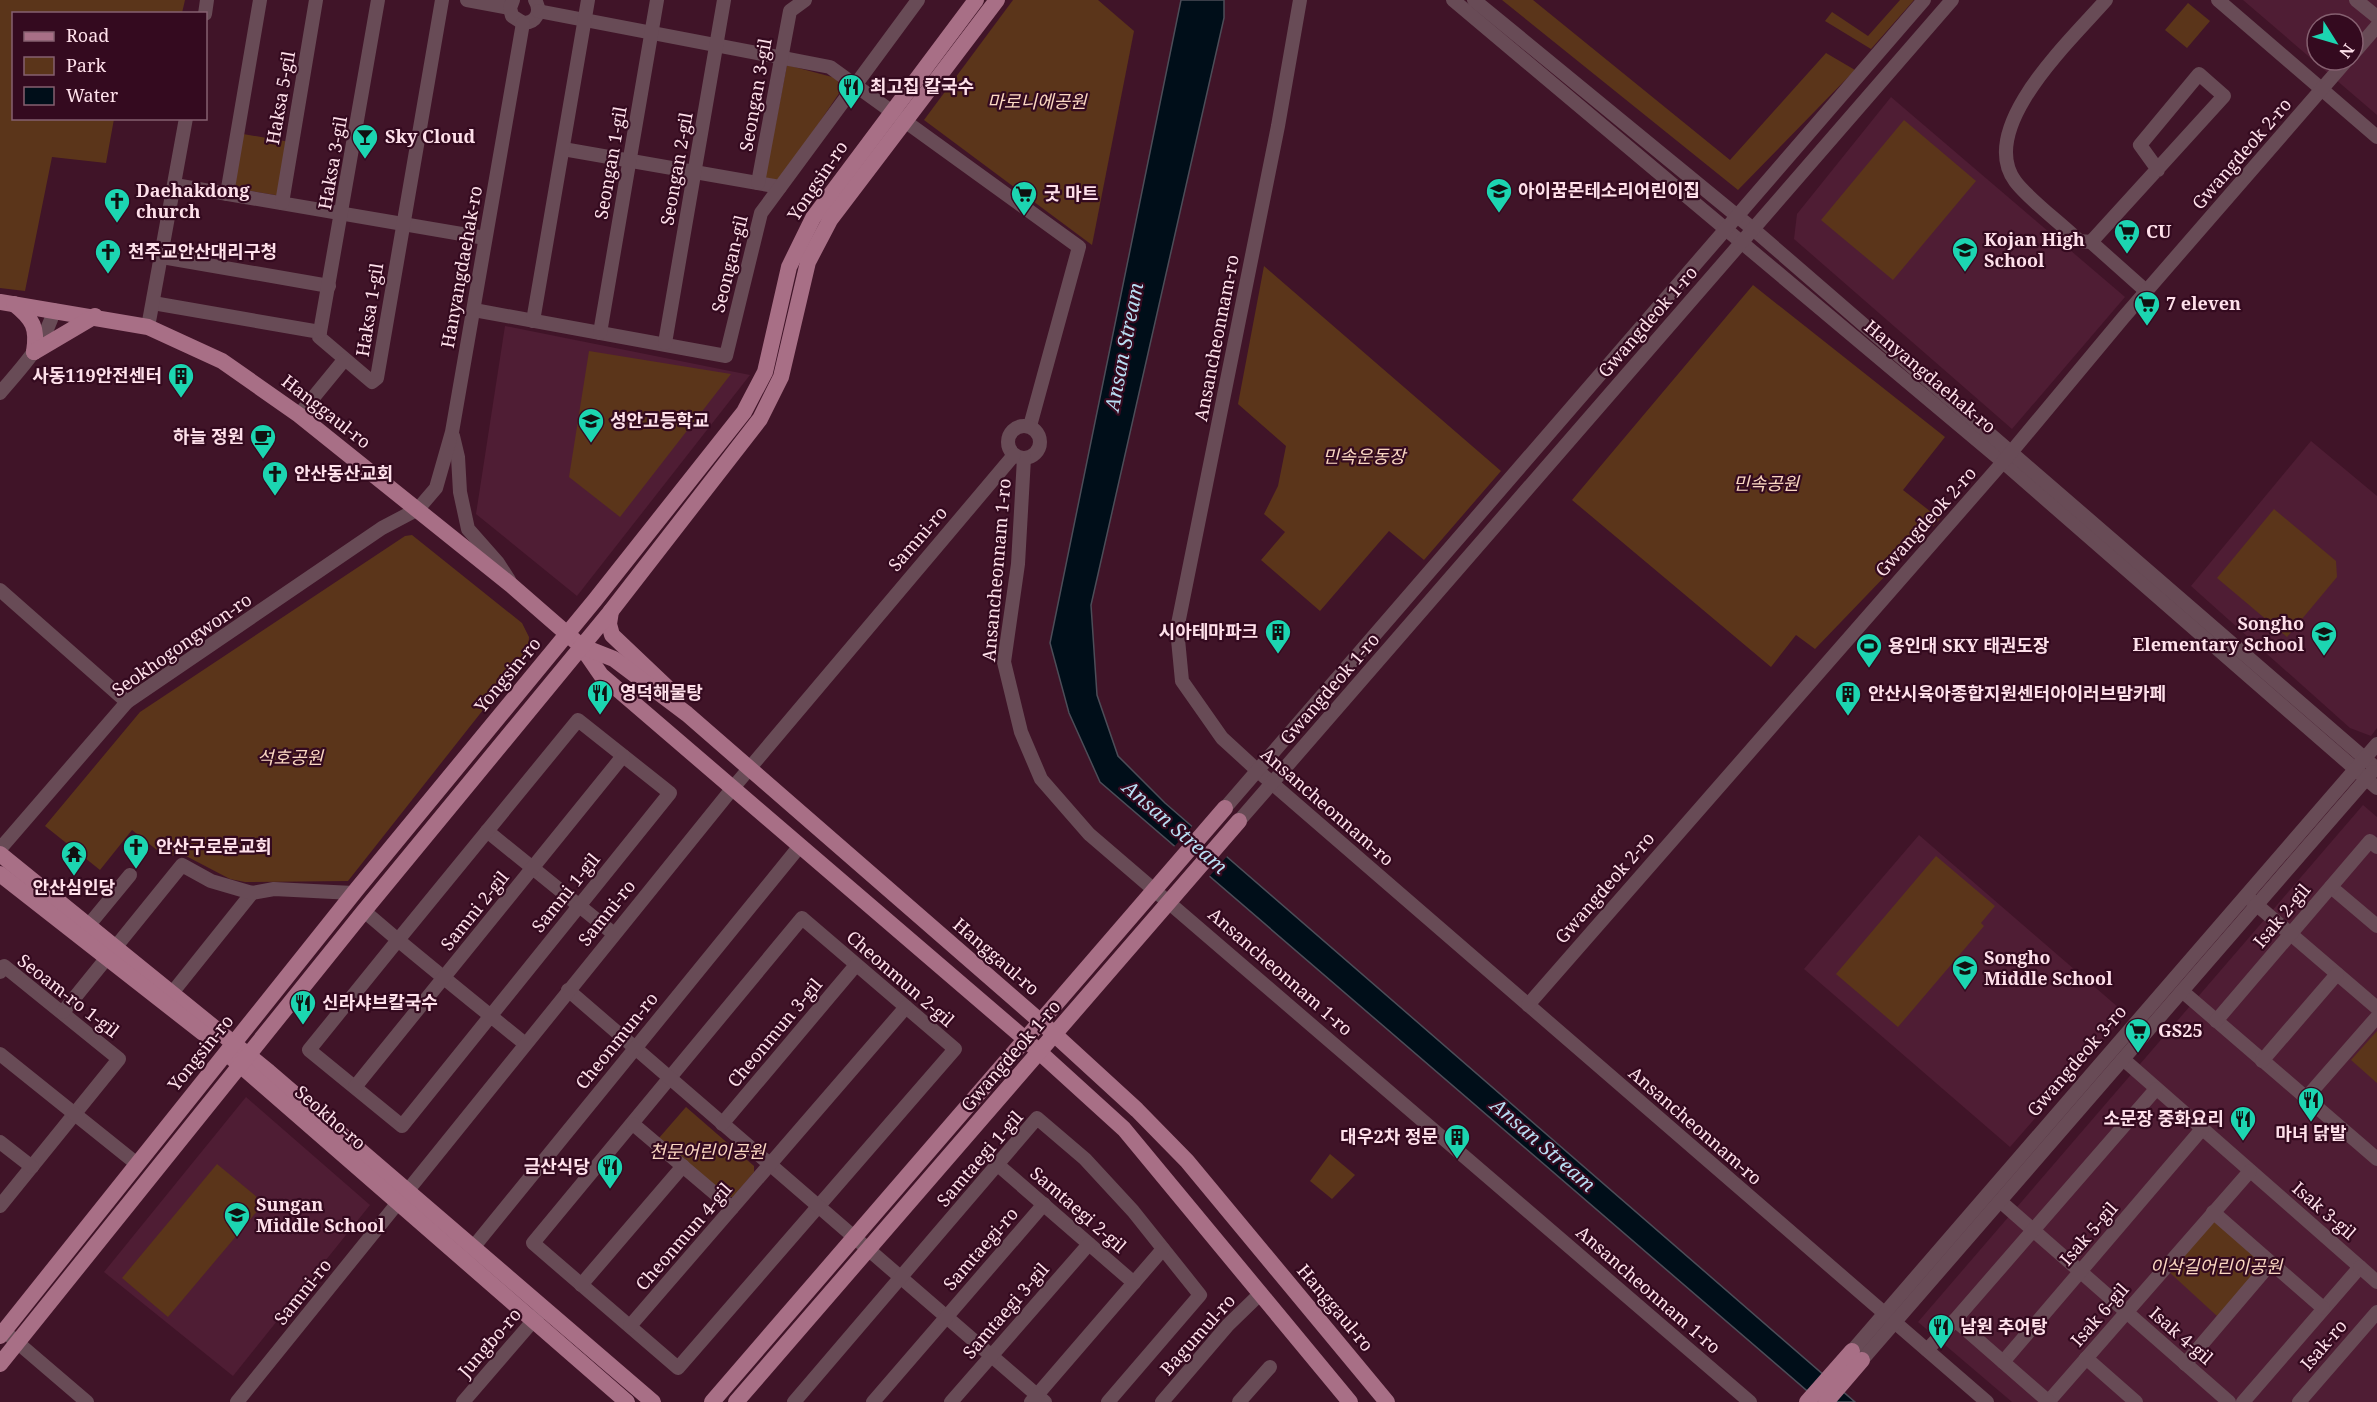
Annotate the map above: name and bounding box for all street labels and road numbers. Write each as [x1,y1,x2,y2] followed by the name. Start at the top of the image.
[733,36,777,153] street label: Seongan 3-gil
[260,49,300,146] street label: Haksa 5-gil
[2186,92,2296,214] street label: Gwangdeok 2-ro
[588,104,632,221] street label: Seongan 1-gil
[654,110,698,227] street label: Seongan 2-gil
[312,114,352,211] street label: Haksa 3-gil
[781,136,853,226] street label: Yongsin-ro
[435,184,487,350] street label: Hanyangdaehak-ro
[705,212,753,315] street label: Seongan-gil
[1188,252,1244,423] street label: Ansancheonnam-ro
[1592,260,1702,382] street label: Gwangdeok 1-ro
[350,261,388,358] street label: Haksa 1-gil
[1860,314,2001,438] street label: Hanyangdaehak-ro
[277,369,376,454] street label: Hanggaul-ro
[1869,461,1981,582] street label: Gwangdeok 2-ro
[976,477,1016,663] street label: Ansancheonnam 1-ro
[882,501,952,576] street label: Samni-ro
[107,587,256,701] street label: Seokhogongwon-ro
[1274,627,1384,749] street label: Gwangdeok 1-ro
[468,632,546,718] street label: Yongsin-ro
[1256,742,1399,871] street label: Ansancheonnam-ro
[1549,826,1659,948] street label: Gwangdeok 2-ro
[526,847,605,937] street label: Samni 1-gil
[435,865,514,955] street label: Samni 2-gil
[572,874,640,951] street label: Samni-ro
[2247,878,2315,952] street label: Isak 2-gil
[1203,902,1358,1041] street label: Ansancheonnam 1-ro
[948,912,1045,1000] street label: Hanggaul-ro
[842,925,960,1032] street label: Cheonmun 2-gil
[13,948,125,1043] street label: Seoam-ro 1-gil
[721,972,827,1092] street label: Cheonmun 3-gil
[570,987,663,1094] street label: Cheonmun-ro
[955,994,1065,1116] street label: Gwangdeok 1-ro
[2021,999,2131,1121] street label: Gwangdeok 3-ro
[161,1009,238,1096] street label: Yongsin-ro
[1624,1061,1767,1190] street label: Ansancheonnam-ro
[290,1080,371,1155] street label: Seokho-ro
[931,1105,1028,1211] street label: Samtaegi 1-gil
[1026,1161,1132,1258] street label: Samtaegi 2-gil
[2288,1176,2362,1245] street label: Isak 3-gil
[630,1177,737,1295] street label: Cheonmun 4-gil
[2054,1196,2123,1270] street label: Isak 5-gil
[937,1202,1023,1295] street label: Samtaegi-ro
[1571,1220,1726,1359] street label: Ansancheonnam 1-ro
[268,1253,336,1330] street label: Samni-ro
[957,1257,1054,1363] street label: Samtaegi 3-gil
[1292,1259,1379,1356] street label: Hanggaul-ro
[2065,1277,2134,1351] street label: Isak 6-gil
[1154,1289,1240,1380] street label: Bagumul-ro
[2145,1301,2219,1370] street label: Isak 4-gil
[452,1302,526,1383] street label: Jungbo-ro
[2295,1314,2352,1375] street label: Isak-ro

